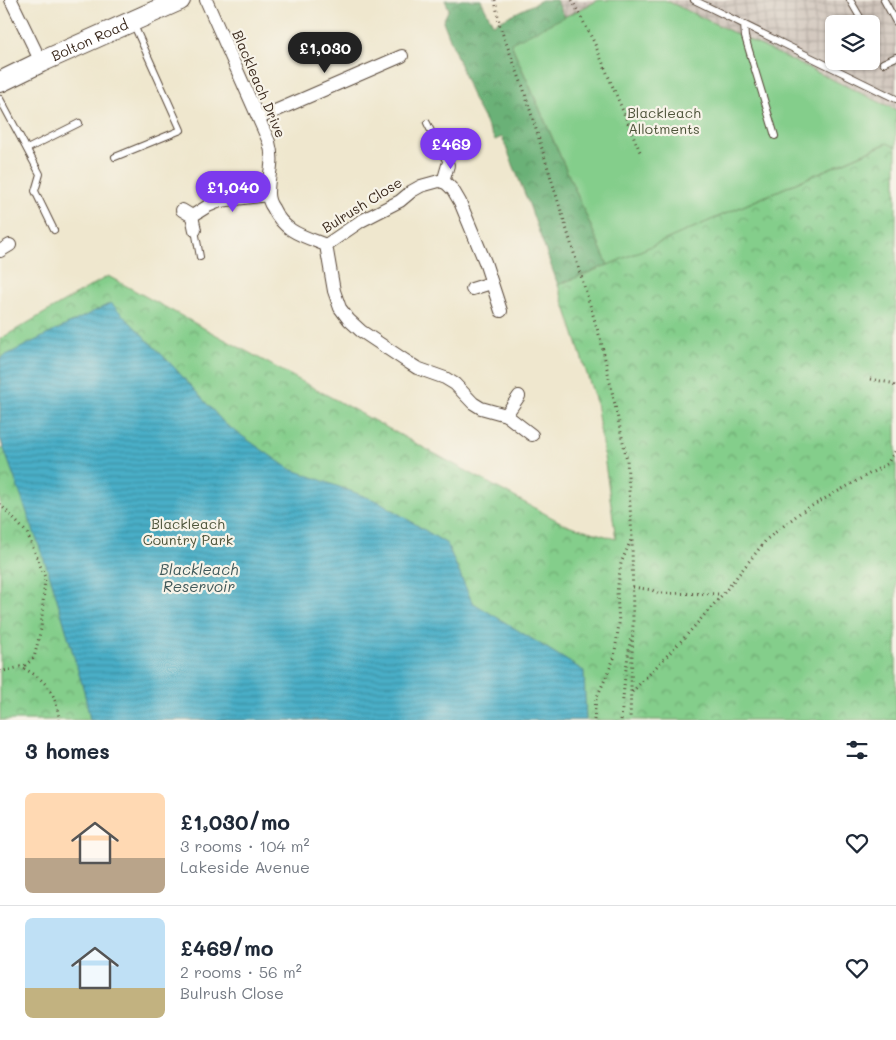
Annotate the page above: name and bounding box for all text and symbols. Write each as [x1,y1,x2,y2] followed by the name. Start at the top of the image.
[48,14,131,65] street label: Bolton Road
[825,15,880,70] map controls
[825,15,880,70] button: layers
[228,27,291,140] street label: Blackleach Drive
[284,32,366,74] pin: £1,030
[299,37,351,58] text: £1,030
[627,103,701,138] park label: Blackleach Allotments
[421,128,481,170] pin: £469
[431,133,471,154] text: £469
[192,170,274,213] pin: £1,040
[318,172,405,237] street label: Bulrush Close
[207,176,259,197] text: £1,040
[143,514,233,549] park label: Blackleach Country Park
[160,559,238,596] water label: Blackleach Reservoir
[843,736,871,764] icon: filters
[25,737,110,764] text: 3 homes
[180,808,290,835] text: £1,030/mo
[65,813,125,873] icon: home
[843,829,871,857] icon: heart
[180,835,310,856] text: 3 rooms · 104 m²
[180,856,310,877] text: Lakeside Avenue
[180,934,273,961] text: £469/mo
[65,938,125,998] icon: home
[843,954,871,982] icon: heart
[180,961,302,982] text: 2 rooms · 56 m²
[180,982,284,1003] text: Bulrush Close

